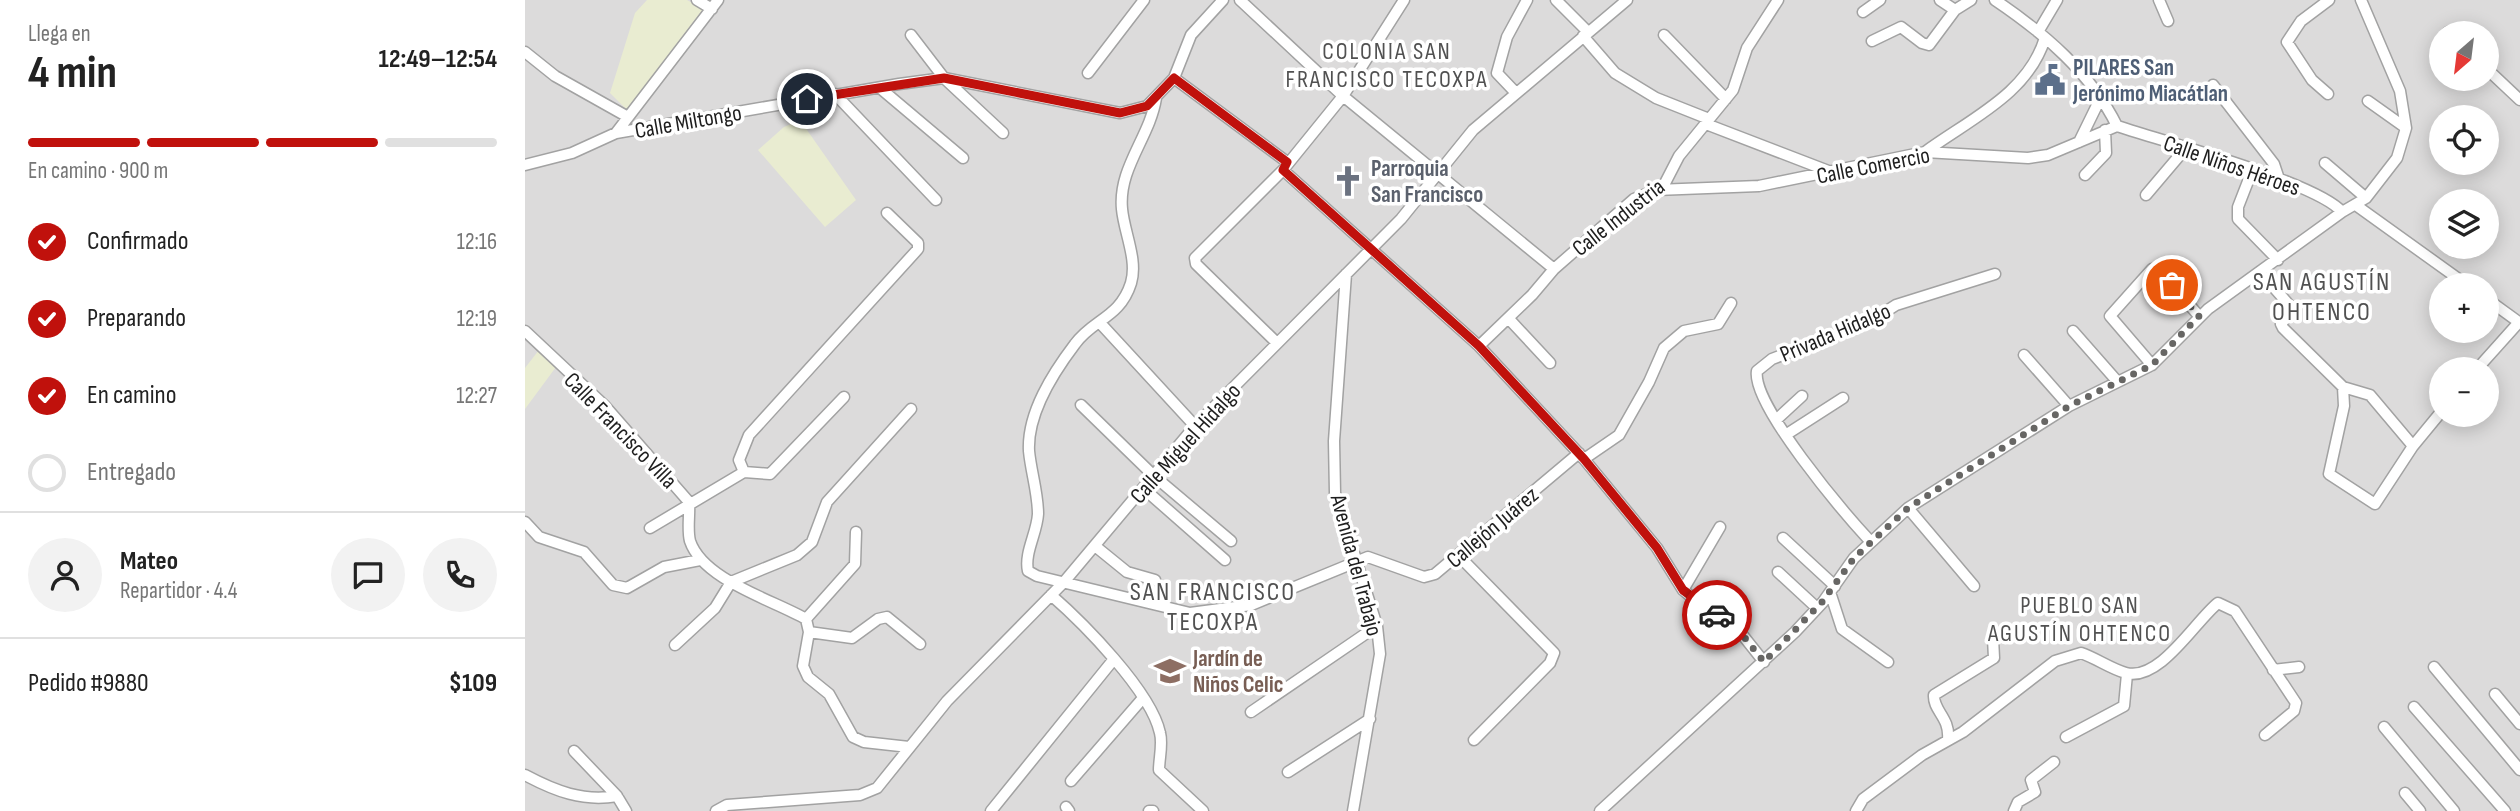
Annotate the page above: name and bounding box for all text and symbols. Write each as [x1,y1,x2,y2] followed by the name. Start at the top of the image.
[28,20,91,48] text: Llega en
[2429,21,2499,91] north arrow
[2429,21,2499,427] map controls
[1285,37,1489,94] district label: COLONIA SAN FRANCISCO TECOXPA
[379,44,497,75] text: 12:49–12:54
[28,46,117,101] text: 4 min
[2072,54,2228,108] place label: PILARES San Jerónimo Miacátlan
[2033,63,2067,97] public building icon: PILARES San Jerónimo Miacátlan
[777,69,837,129] pin
[788,80,826,118] icon: home
[632,99,744,145] street label: Calle Miltongo
[2429,105,2499,175] button: locate
[2160,129,2304,202] street label: Calle Niños Héroes
[1814,141,1932,191] street label: Calle Comercio
[1371,155,1483,209] place label: Parroquia San Francisco
[28,157,168,185] text: En camino · 900 m
[1331,164,1365,198] church icon: Parroquia San Francisco
[1567,173,1670,263] street label: Calle Industria
[2429,189,2499,259] button: layers
[28,223,66,261] icon: check
[87,226,188,257] text: Confirmado
[457,228,497,256] text: 12:16
[2142,255,2202,315] pin
[2153,266,2191,304] icon: bag
[2253,267,2391,328] district label: SAN AGUSTÍN OHTENCO
[2429,273,2499,343] button: +
[1776,297,1895,369] street label: Privada Hidalgo
[28,300,66,338] icon: check
[87,303,186,334] text: Preparando
[457,305,497,333] text: 12:19
[2429,357,2499,427] button: −
[558,367,683,495] street label: Calle Francisco Villa
[28,377,66,415] icon: check
[1124,378,1247,510] street label: Calle Miguel Hidalgo
[87,380,177,411] text: En camino
[456,382,497,410] text: 12:27
[87,457,176,488] text: Entregado
[1441,481,1544,574] street label: Callejón Juárez
[1323,490,1388,639] street label: Avenida del Trabajo
[28,538,102,612] button: person
[331,538,405,612] button: chat
[423,538,497,612] button: phone
[120,546,178,577] text: Mateo
[120,577,237,605] text: Repartidor · 4.4
[1130,577,1296,638] district label: SAN FRANCISCO TECOXPA
[1682,580,1752,650] courier
[1987,591,2172,648] district label: PUEBLO SAN AGUSTÍN OHTENCO
[1698,596,1736,634] icon: car
[1192,645,1283,699] place label: Jardín de Niños Celic
[1153,654,1187,688] school or university icon: Jardín de Niños Celic
[28,668,149,699] text: Pedido #9880
[449,668,497,699] text: $109

